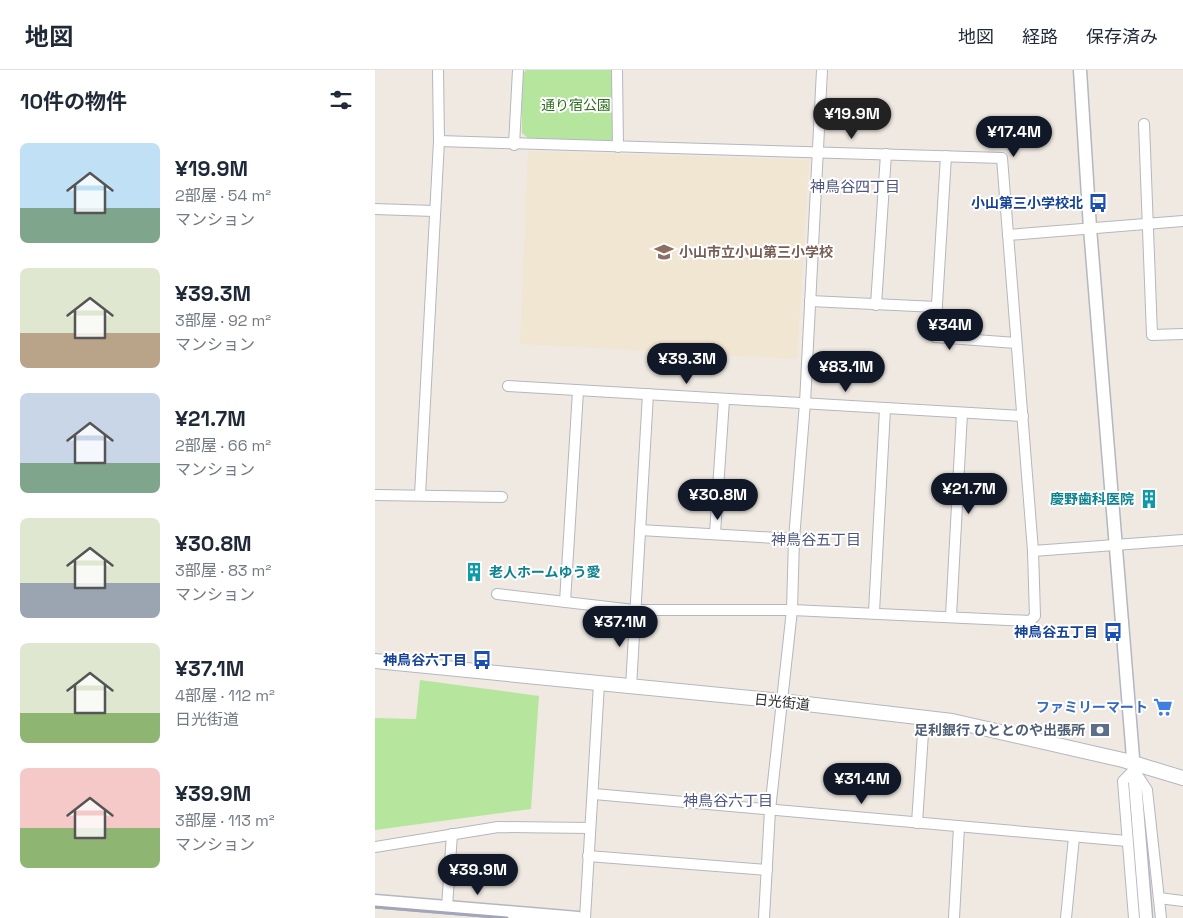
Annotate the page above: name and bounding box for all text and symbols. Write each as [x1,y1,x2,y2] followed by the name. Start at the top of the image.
[25,21,73,52] text: 地図
[958,25,994,48] text: 地図
[1022,25,1058,48] text: 経路
[1086,25,1158,48] text: 保存済み
[327,86,355,114] icon: filters
[20,88,127,115] text: 10件の物件
[541,96,611,114] park label: 通り宿公園
[811,98,893,140] pin: ¥19.9M
[824,103,880,124] text: ¥19.9M
[973,116,1055,158] pin: ¥17.4M
[987,121,1041,142] text: ¥17.4M
[175,155,248,182] text: ¥19.9M
[60,163,120,223] icon: home
[810,177,900,196] district label: 神鳥谷四丁目
[175,185,271,206] text: 2部屋 · 54 m²
[1087,192,1109,214] bus stop icon: 小山第三小学校北
[971,194,1083,212] place label: 小山第三小学校北
[175,209,255,230] text: マンション
[653,241,675,263] school or university icon: 小山市立小山第三小学校
[679,243,833,261] place label: 小山市立小山第三小学校
[175,280,251,307] text: ¥39.3M
[60,288,120,348] icon: home
[920,308,980,351] pin: ¥34M
[175,310,271,331] text: 3部屋 · 92 m²
[928,314,972,335] text: ¥34M
[175,334,255,355] text: マンション
[646,342,728,385] pin: ¥39.3M
[658,348,716,369] text: ¥39.3M
[805,350,887,393] pin: ¥83.1M
[819,356,873,377] text: ¥83.1M
[175,405,246,432] text: ¥21.7M
[60,413,120,473] icon: home
[175,435,271,456] text: 2部屋 · 66 m²
[175,459,255,480] text: マンション
[928,472,1010,515] pin: ¥21.7M
[677,478,759,521] pin: ¥30.8M
[942,478,996,499] text: ¥21.7M
[689,484,747,505] text: ¥30.8M
[1138,488,1160,510] building icon: 慶野歯科医院
[1050,490,1134,508] place label: 慶野歯科医院
[175,530,252,557] text: ¥30.8M
[771,530,861,549] district label: 神鳥谷五丁目
[60,538,120,598] icon: home
[175,560,271,581] text: 3部屋 · 83 m²
[463,561,485,583] building icon: 老人ホームゆう愛
[489,563,601,581] place label: 老人ホームゆう愛
[175,584,255,605] text: マンション
[579,606,661,648] pin: ¥37.1M
[594,611,646,632] text: ¥37.1M
[1102,621,1124,643] bus stop icon: 神鳥谷五丁目
[1014,623,1098,641] place label: 神鳥谷五丁目
[471,649,493,671] bus stop icon: 神鳥谷六丁目
[383,651,467,669] place label: 神鳥谷六丁目
[175,655,244,682] text: ¥37.1M
[60,663,120,723] icon: home
[175,685,275,706] text: 4部屋 · 112 m²
[753,690,811,714] street label: 日光街道
[1152,696,1174,718] supermarket icon: ファミリーマート
[1036,698,1148,716] place label: ファミリーマート
[175,709,239,730] text: 日光街道
[1089,719,1111,741] bank icon: 足利銀行 ひととのや出張所
[914,721,1085,739] place label: 足利銀行 ひととのや出張所
[821,762,903,805] pin: ¥31.4M
[834,768,890,789] text: ¥31.4M
[175,780,251,807] text: ¥39.9M
[60,788,120,848] icon: home
[683,791,773,810] district label: 神鳥谷六丁目
[175,810,275,831] text: 3部屋 · 113 m²
[175,834,255,855] text: マンション
[437,854,519,896] pin: ¥39.9M
[449,859,507,880] text: ¥39.9M

